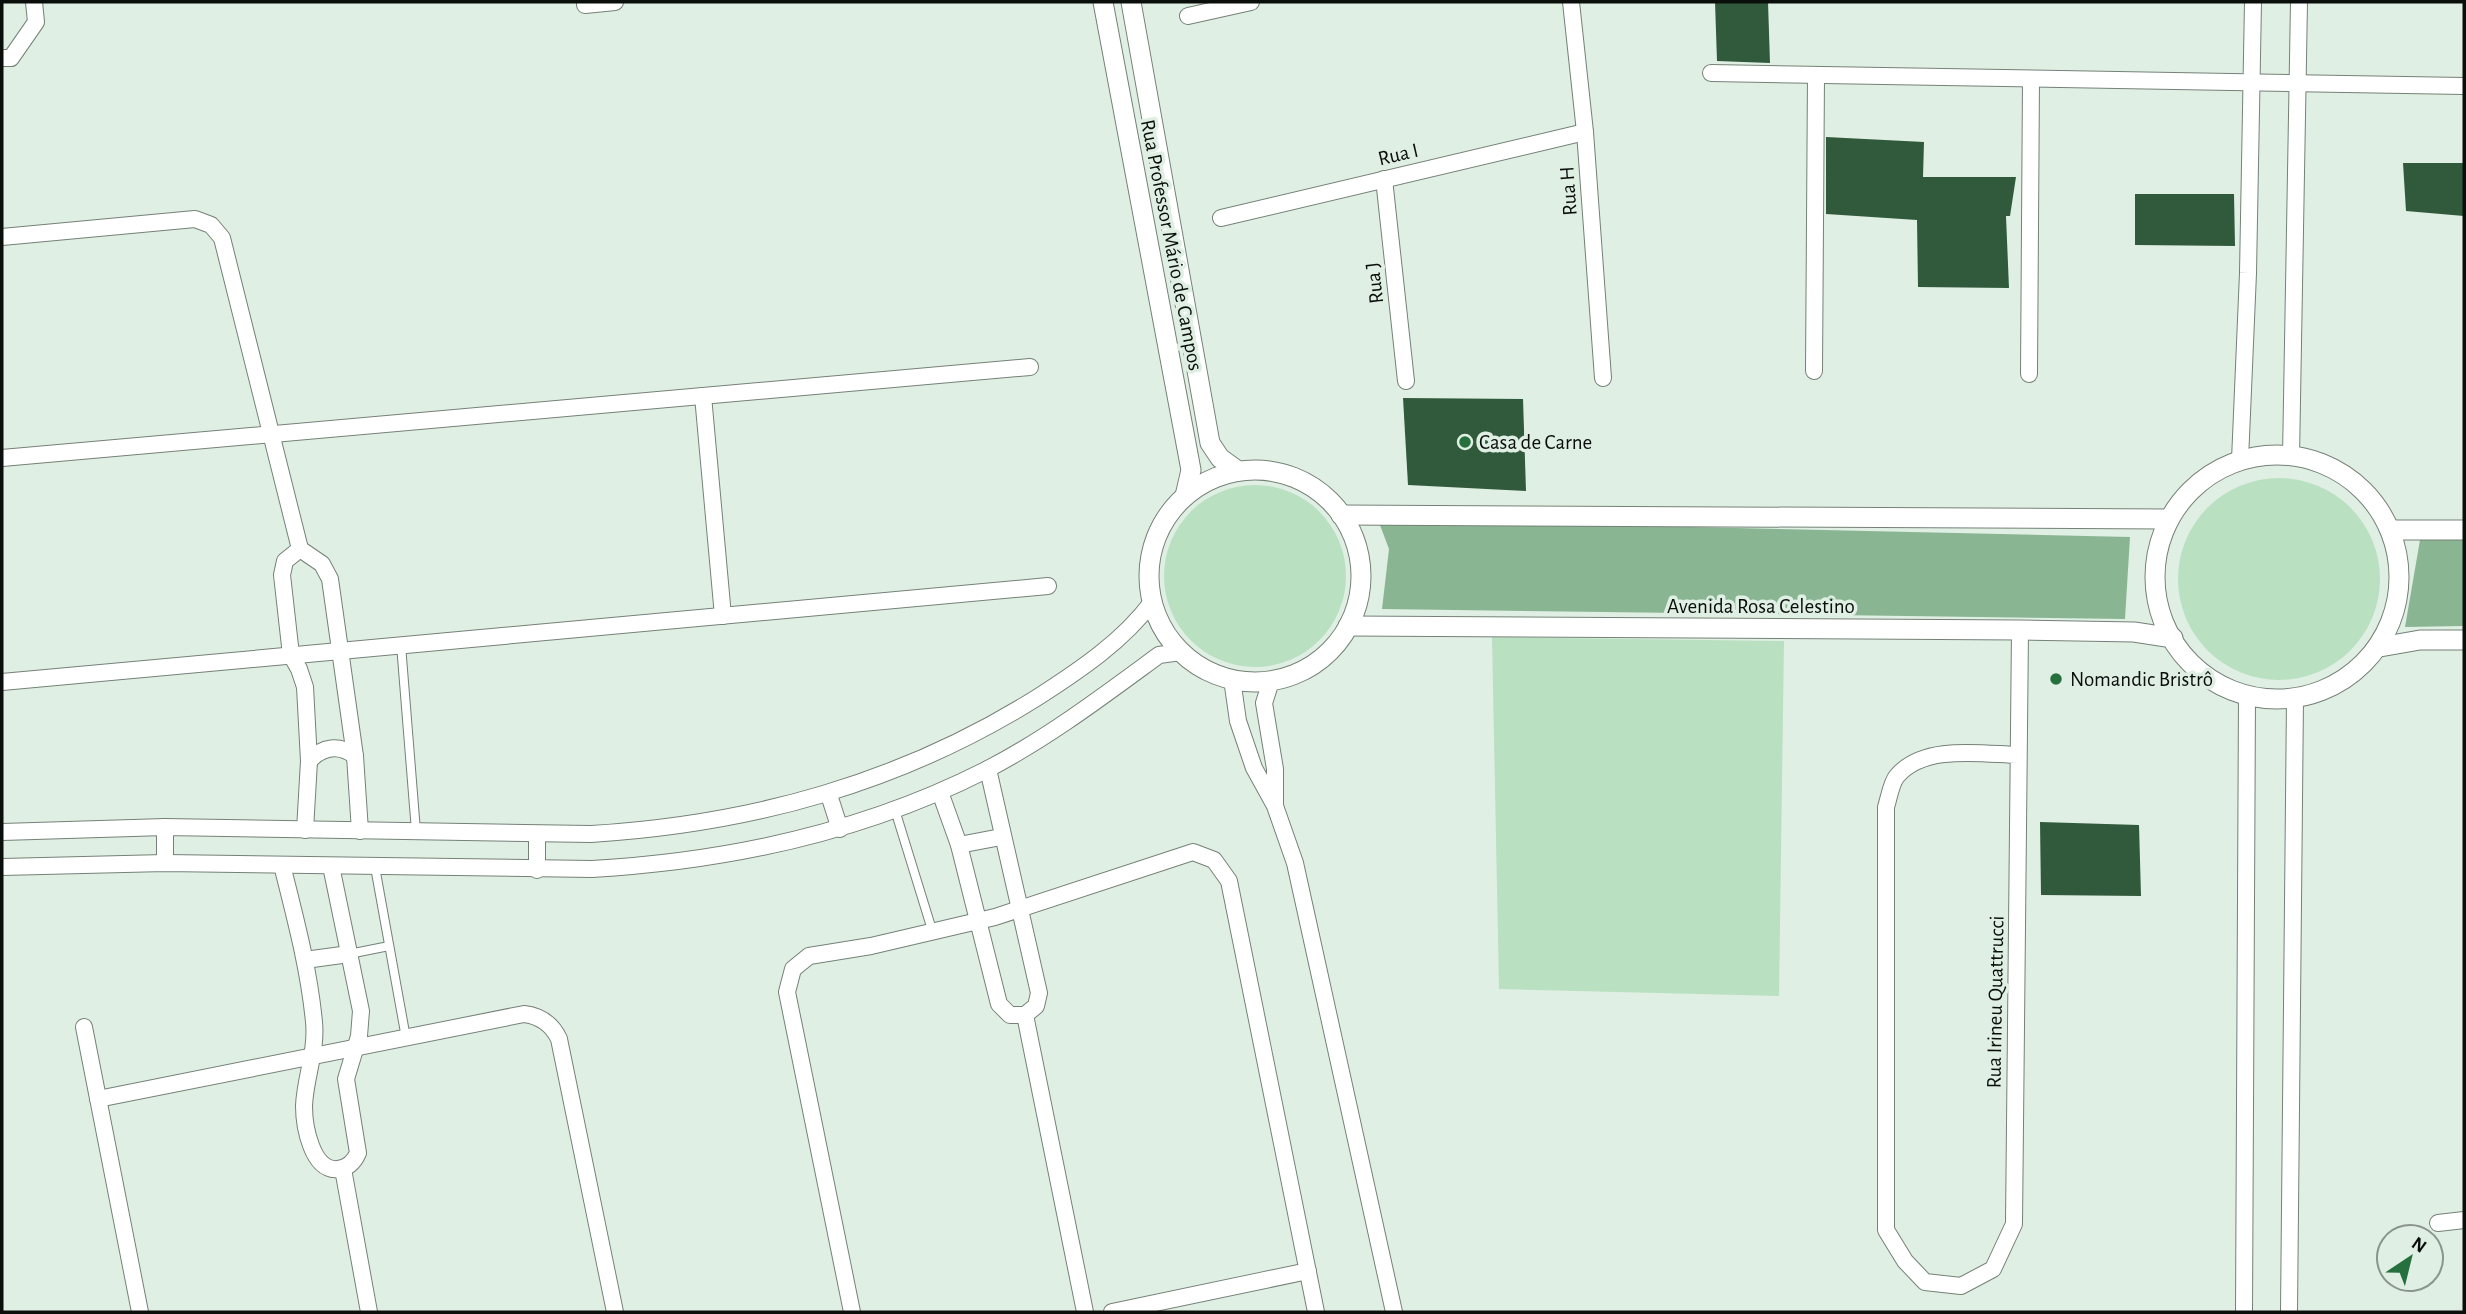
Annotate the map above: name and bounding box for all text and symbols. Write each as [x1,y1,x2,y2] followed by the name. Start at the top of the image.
[1137,118,1206,372] street label: Rua Professor Mário de Campos
[1376,140,1420,169] street label: Rua I
[1556,166,1581,216] street label: Rua H
[1362,261,1387,305] street label: Rua J
[1479,432,1592,453] place label: Casa de Carne
[1457,434,1473,450] marker: Casa de Carne
[1667,596,1855,617] street label: Avenida Rosa Celestino
[2070,669,2213,690] place label: Nomandic Bristrô
[2048,671,2064,687] marker: Nomandic Bristrô
[1983,915,2008,1089] street label: Rua Irineu Quattrucci
[2375,1223,2445,1293] north arrow
[2408,1234,2430,1257] text: N

